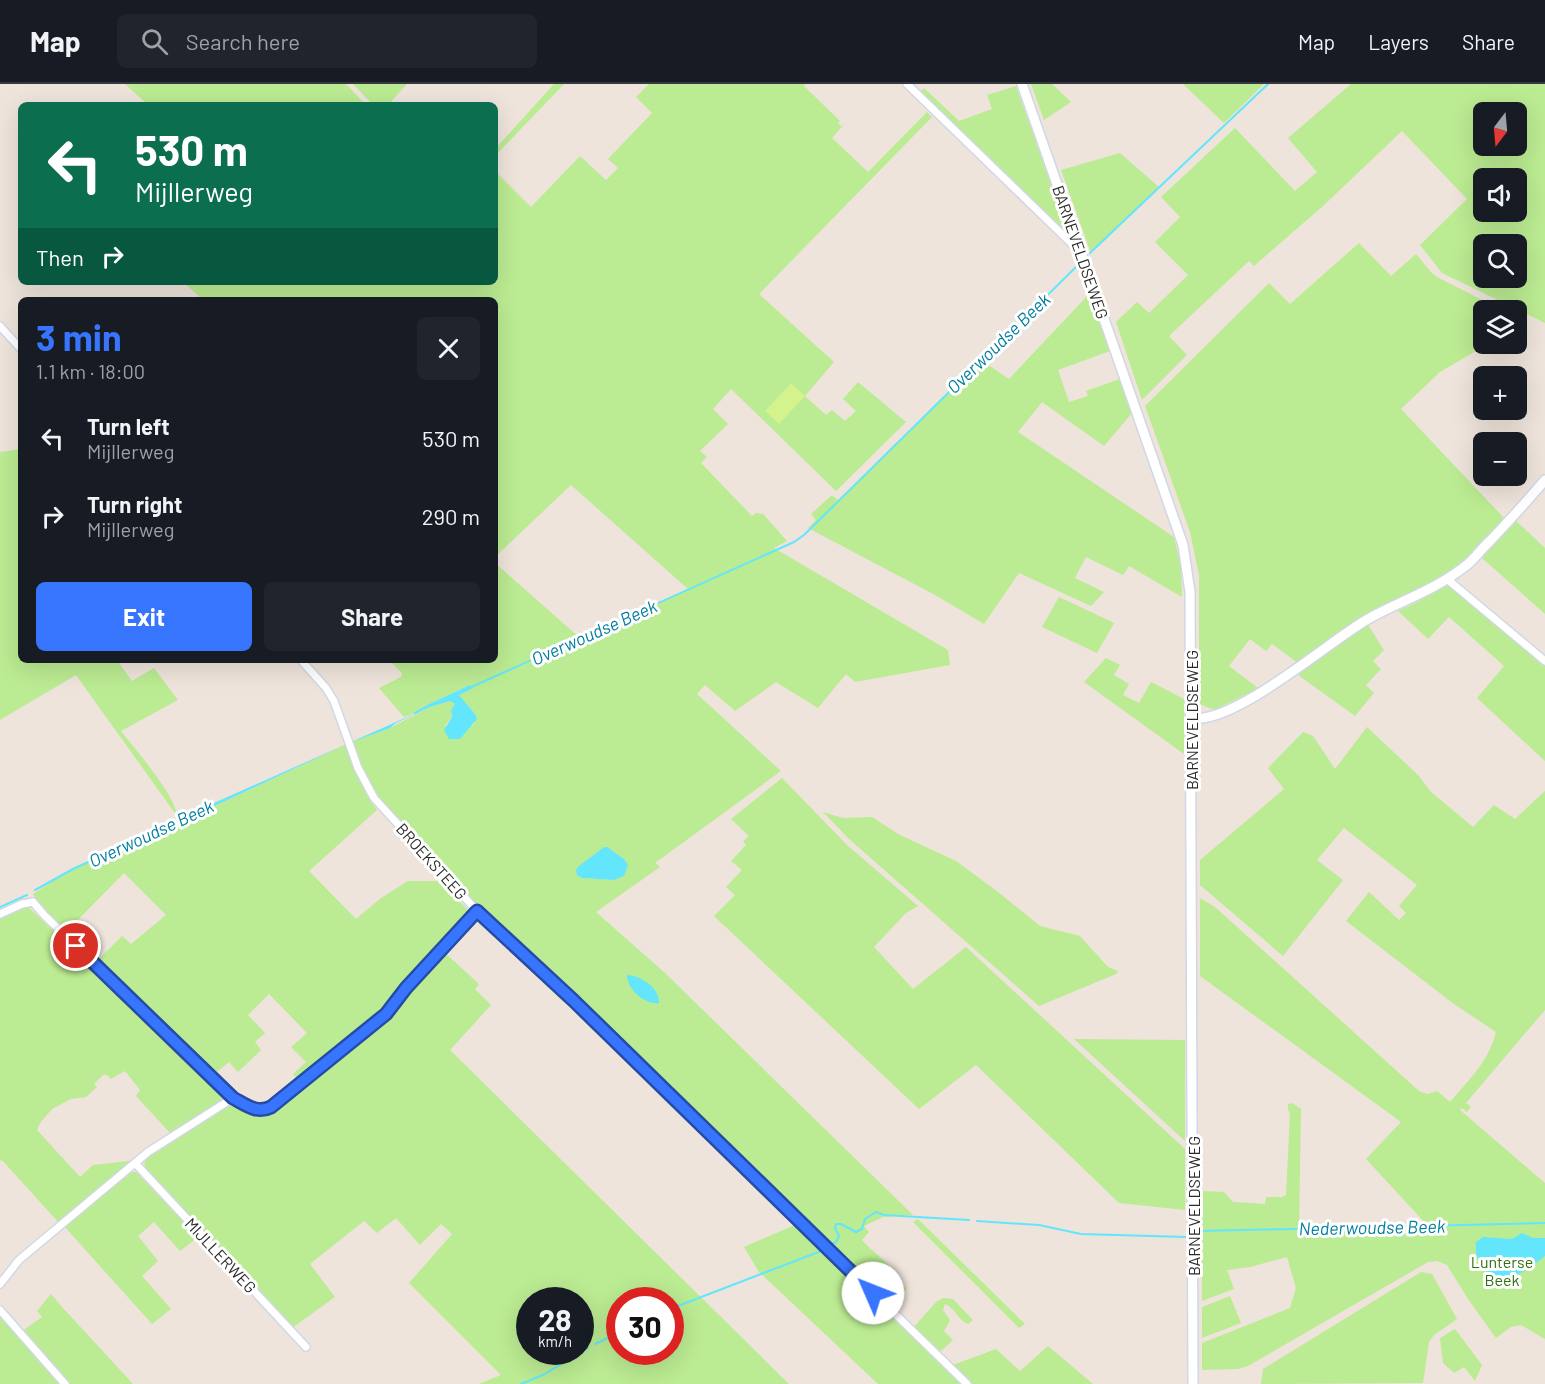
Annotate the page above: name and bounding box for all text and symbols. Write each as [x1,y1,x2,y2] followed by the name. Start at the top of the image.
[117,14,537,68] search box
[30,24,81,58] text: Map
[138,25,171,58] icon: search
[186,28,300,54] text: Search here
[1298,29,1335,54] text: Map
[1368,29,1429,54] text: Layers
[1462,29,1515,54] text: Share
[1473,102,1527,156] north arrow
[1473,102,1527,486] map controls
[135,124,248,174] text: 530 m
[36,126,114,204] icon: left
[1473,168,1527,222] button: sound
[135,175,253,207] text: Mijllerweg
[1049,183,1113,321] street label: BARNEVELDSEWEG
[1473,234,1527,288] button: search
[96,240,129,273] icon: right
[36,244,84,270] text: Then
[942,288,1054,398] water label: Overwoudse Beek
[1473,300,1527,354] button: layers
[36,315,122,358] text: 3 min
[417,317,480,380] button: close
[36,359,145,383] text: 1.1 km · 18:00
[1473,366,1527,420] button: +
[87,413,170,439] text: Turn left
[36,422,69,455] icon: left
[422,425,480,451] text: 530 m
[1473,432,1527,486] button: −
[87,439,174,463] text: Mijllerweg
[87,491,182,517] text: Turn right
[36,500,69,533] icon: right
[422,503,480,529] text: 290 m
[87,517,174,541] text: Mijllerweg
[36,582,252,651] button: Exit
[264,582,480,651] button: Share
[528,594,660,670] water label: Overwoudse Beek
[1182,650,1201,790] street label: BARNEVELDSEWEG
[85,794,217,872] water label: Overwoudse Beek
[393,819,471,903] street label: BROEKSTEEG
[50,920,101,971] pin
[59,929,92,962] icon: arrive
[1184,1136,1203,1276] street label: BARNEVELDSEWEG
[181,1214,261,1296] street label: MIJLLERWEG
[1298,1215,1446,1239] water label: Nederwoudse Beek
[1471,1252,1533,1289] park label: Lunterse Beek
[841,1261,905,1325] position arrow
[606,1287,684,1365] speed limit sign: 30
[538,1301,572,1337] text: 28
[538,1332,572,1350] text: km/h

